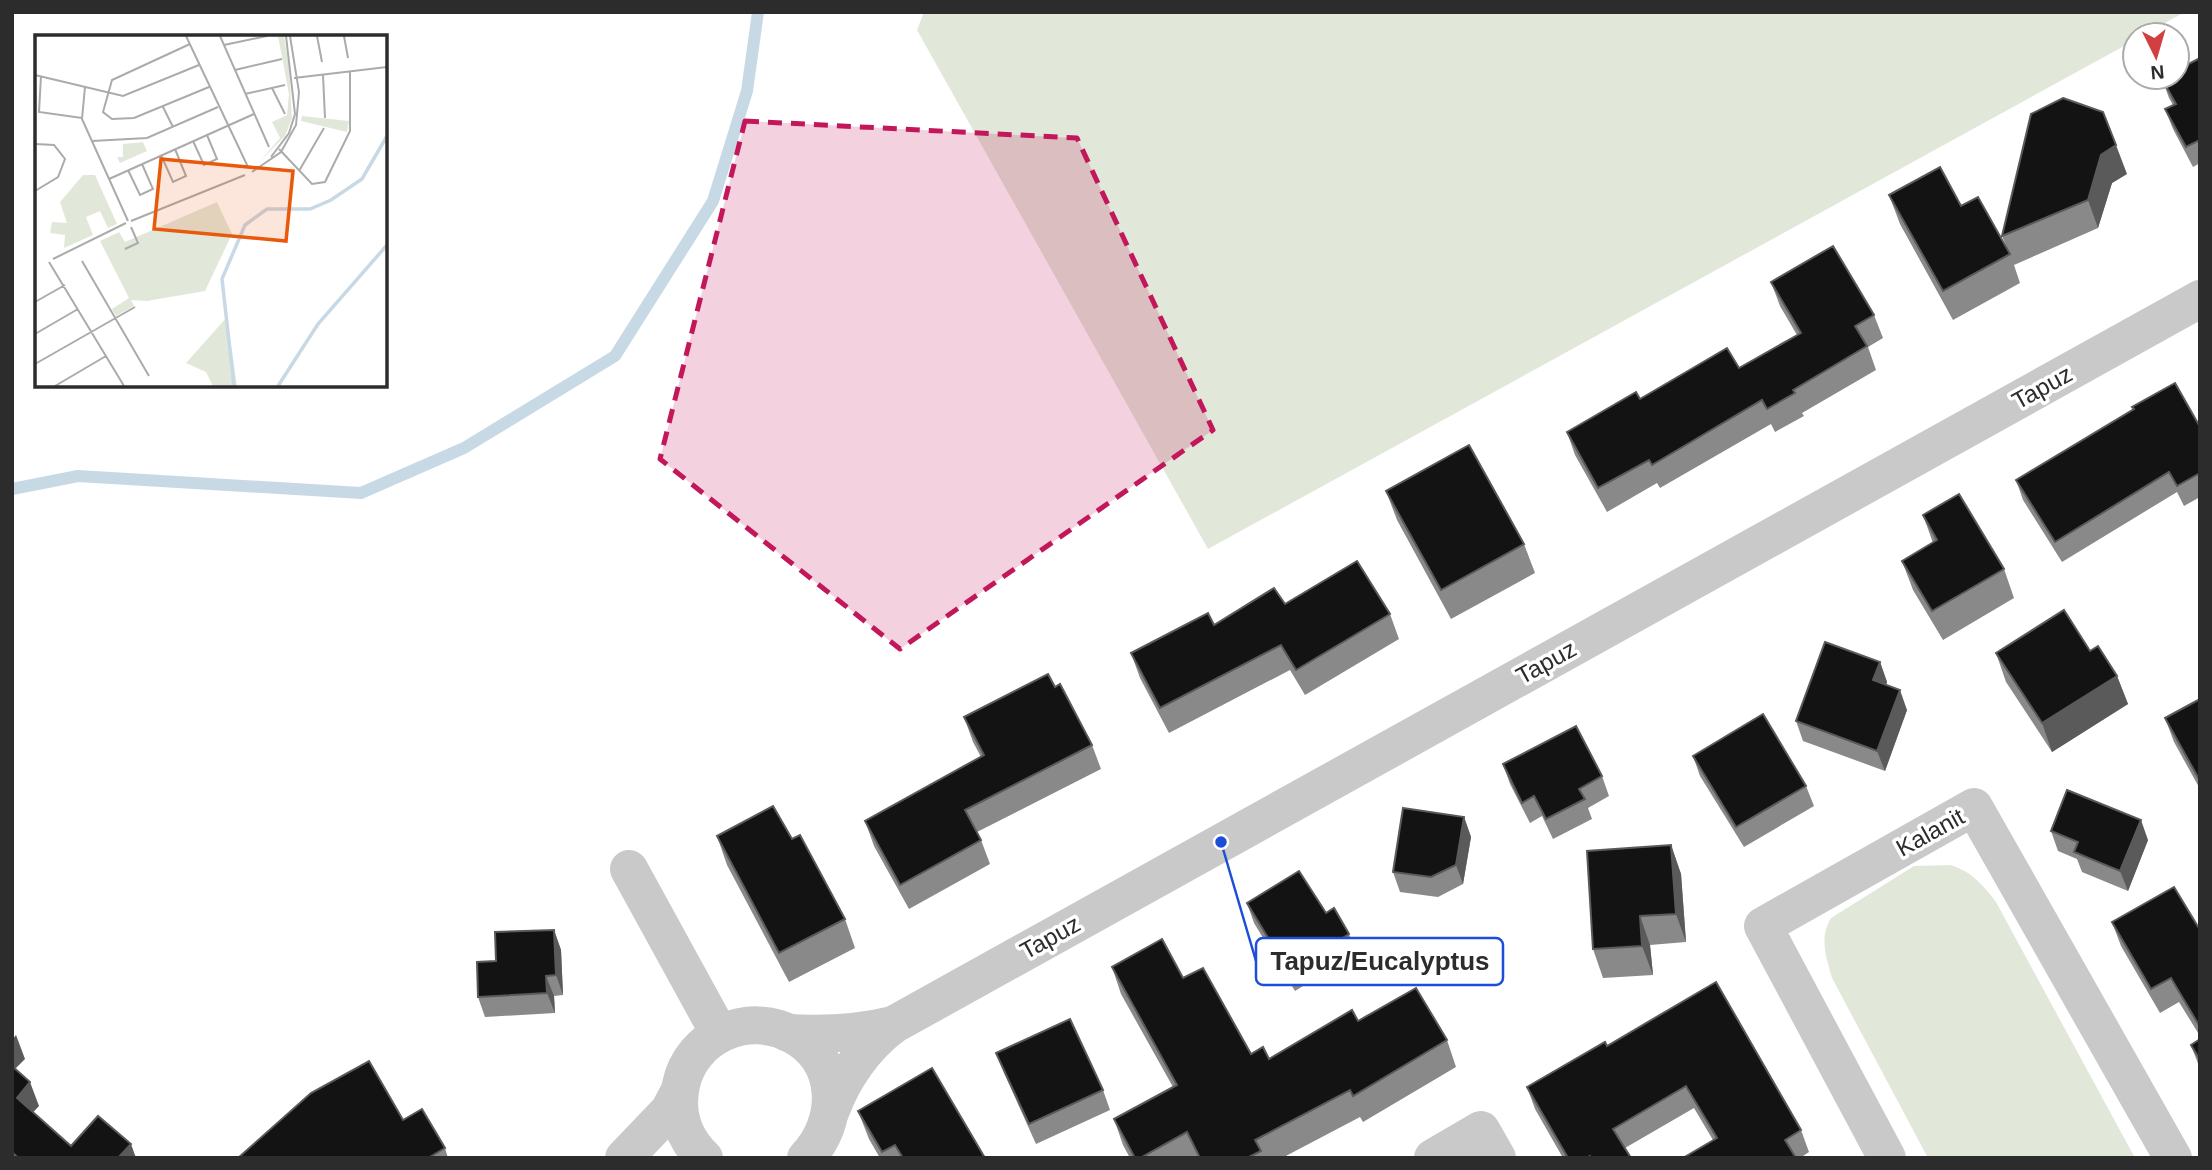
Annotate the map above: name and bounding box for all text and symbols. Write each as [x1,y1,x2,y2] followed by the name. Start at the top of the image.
[2121,21,2191,91] north arrow
[35,35,387,387] inset map
[2150,61,2165,83] text: N
[2007,360,2077,414] street label: Tapuz
[1511,635,1581,689] street label: Tapuz
[1891,802,1969,862] street label: Kalanit
[1015,910,1085,964] street label: Tapuz
[1256,938,1503,985] callout: Tapuz/Eucalyptus
[1270,946,1490,976] text: Tapuz/Eucalyptus

